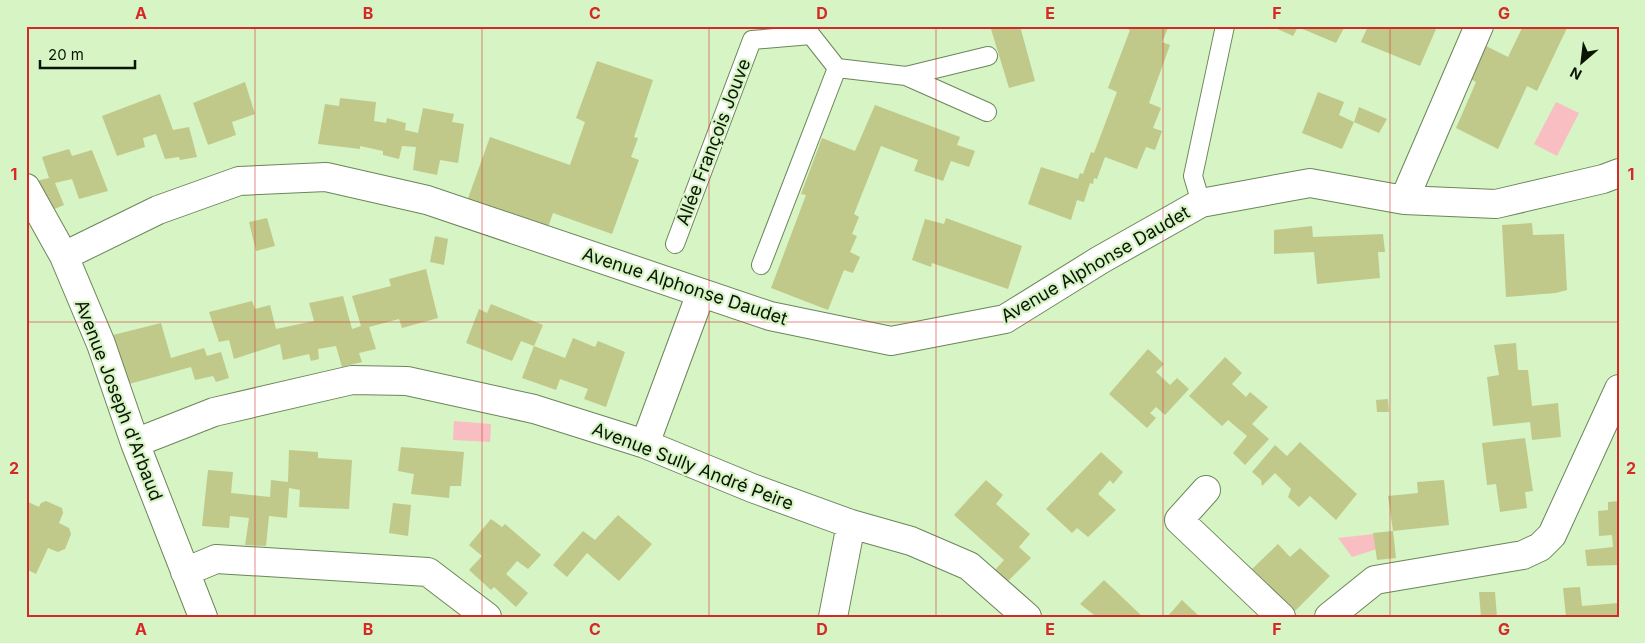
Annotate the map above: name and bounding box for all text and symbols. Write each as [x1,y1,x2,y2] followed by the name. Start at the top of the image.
[135,3,147,23] text: A
[363,3,373,23] text: B
[589,3,601,23] text: C
[816,3,828,23] text: D
[1045,3,1055,23] text: E
[1272,3,1282,23] text: F
[1498,3,1510,23] text: G
[40,38,135,70] scale bar
[1558,38,1608,88] north arrow
[48,45,84,64] text: 20 m
[672,56,754,228] street label: Allée François Jouve
[1567,64,1584,84] text: N
[11,164,17,184] text: 1
[1628,164,1634,184] text: 1
[997,201,1193,327] street label: Avenue Alphonse Daudet
[580,243,790,329] street label: Avenue Alphonse Daudet
[71,297,167,503] street label: Avenue Joseph d'Arbaud
[589,418,797,514] street label: Avenue Sully André Peire
[9,458,19,478] text: 2
[1626,458,1636,478] text: 2
[135,619,147,639] text: A
[363,619,373,639] text: B
[589,619,601,639] text: C
[816,619,828,639] text: D
[1045,619,1055,639] text: E
[1272,619,1282,639] text: F
[1498,619,1510,639] text: G

